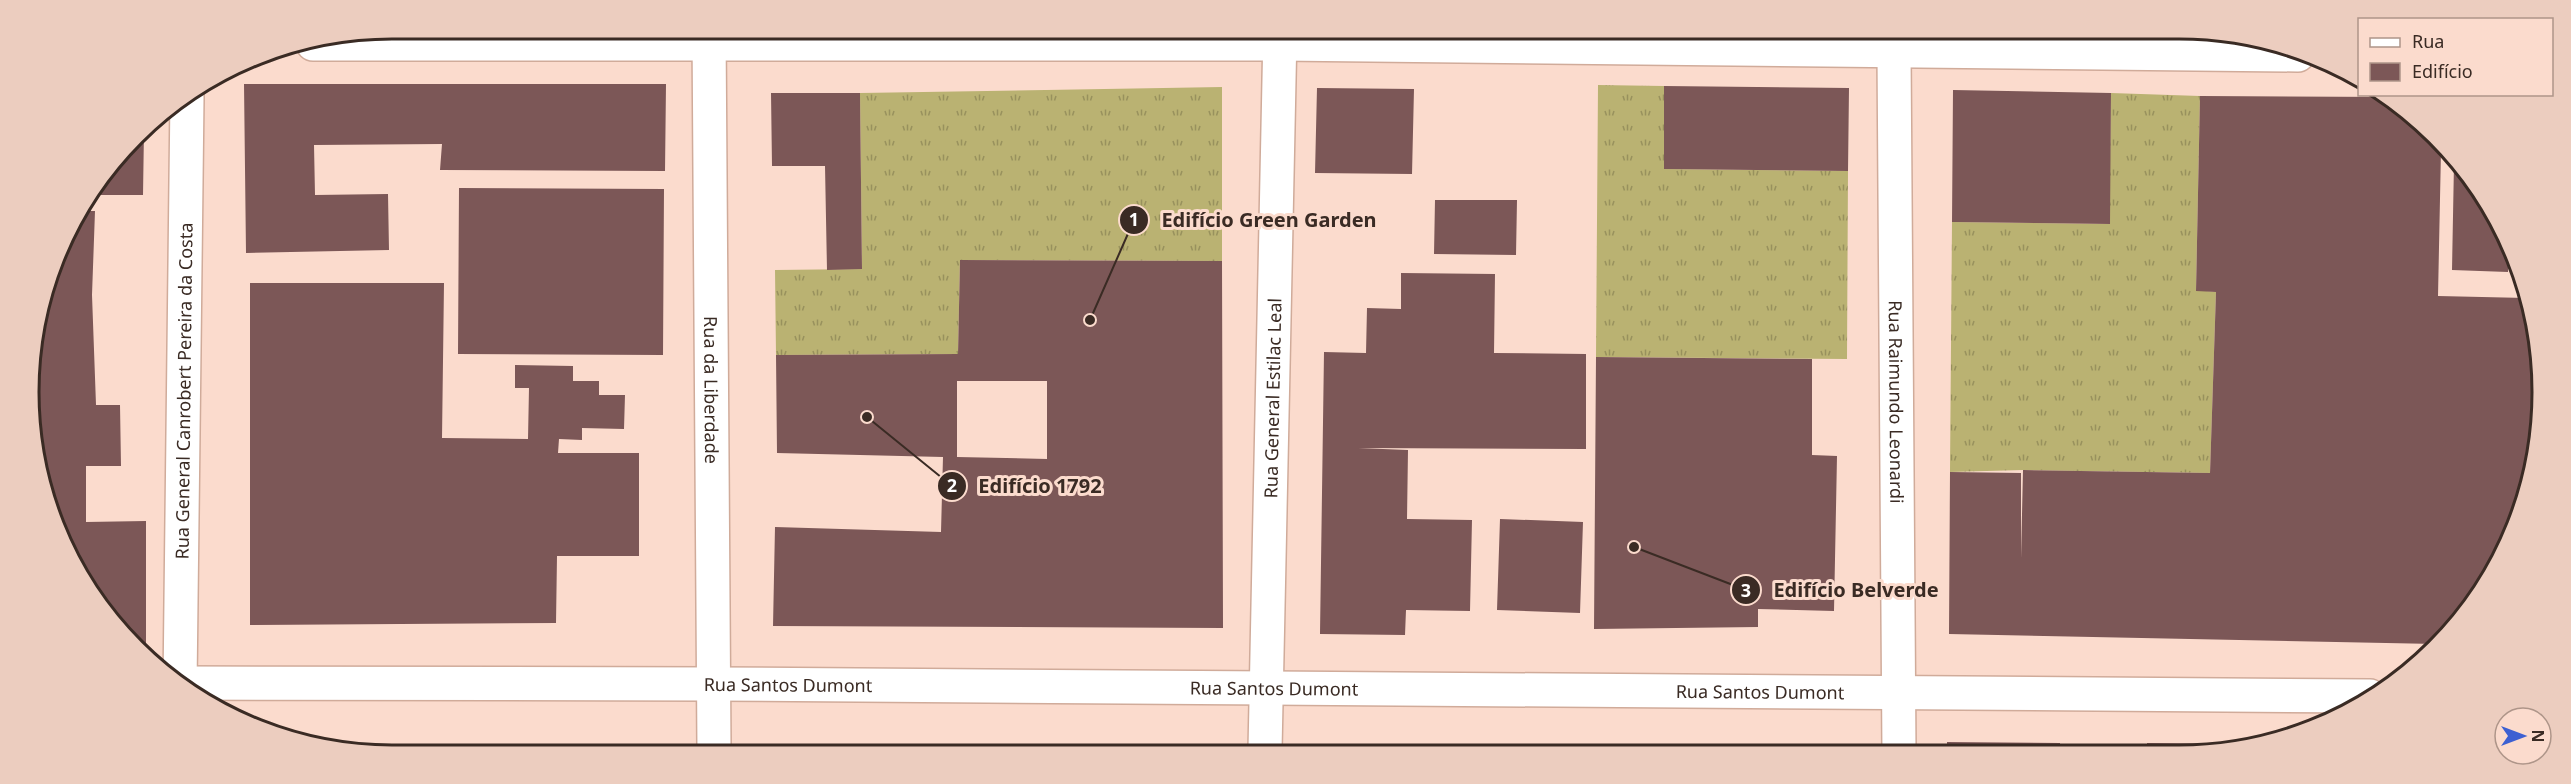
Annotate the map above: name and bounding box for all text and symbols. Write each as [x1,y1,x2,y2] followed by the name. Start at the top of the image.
[2358,18,2553,96] legend
[2412,29,2444,53] text: Rua
[2412,59,2473,83] text: Edifício
[1119,201,1388,239] callout: Edifício Green Garden
[1161,206,1377,233] text: Edifício Green Garden
[1129,207,1139,231] text: 1
[169,222,198,560] street label: Rua General Canrobert Pereira da Costa
[1258,298,1286,499] street label: Rua General Estilac Leal
[1884,300,1909,504] street label: Rua Raimundo Leonardi
[699,316,724,464] street label: Rua da Liberdade
[937,467,1114,505] callout: Edifício 1792
[978,472,1102,499] text: Edifício 1792
[947,473,957,497] text: 2
[1731,571,1950,609] callout: Edifício Belverde
[1773,576,1939,603] text: Edifício Belverde
[1741,578,1751,602] text: 3
[704,672,873,697] street label: Rua Santos Dumont
[1190,675,1359,701] street label: Rua Santos Dumont
[1676,679,1845,704] street label: Rua Santos Dumont
[2493,706,2553,766] north arrow
[2527,729,2549,743] text: N

